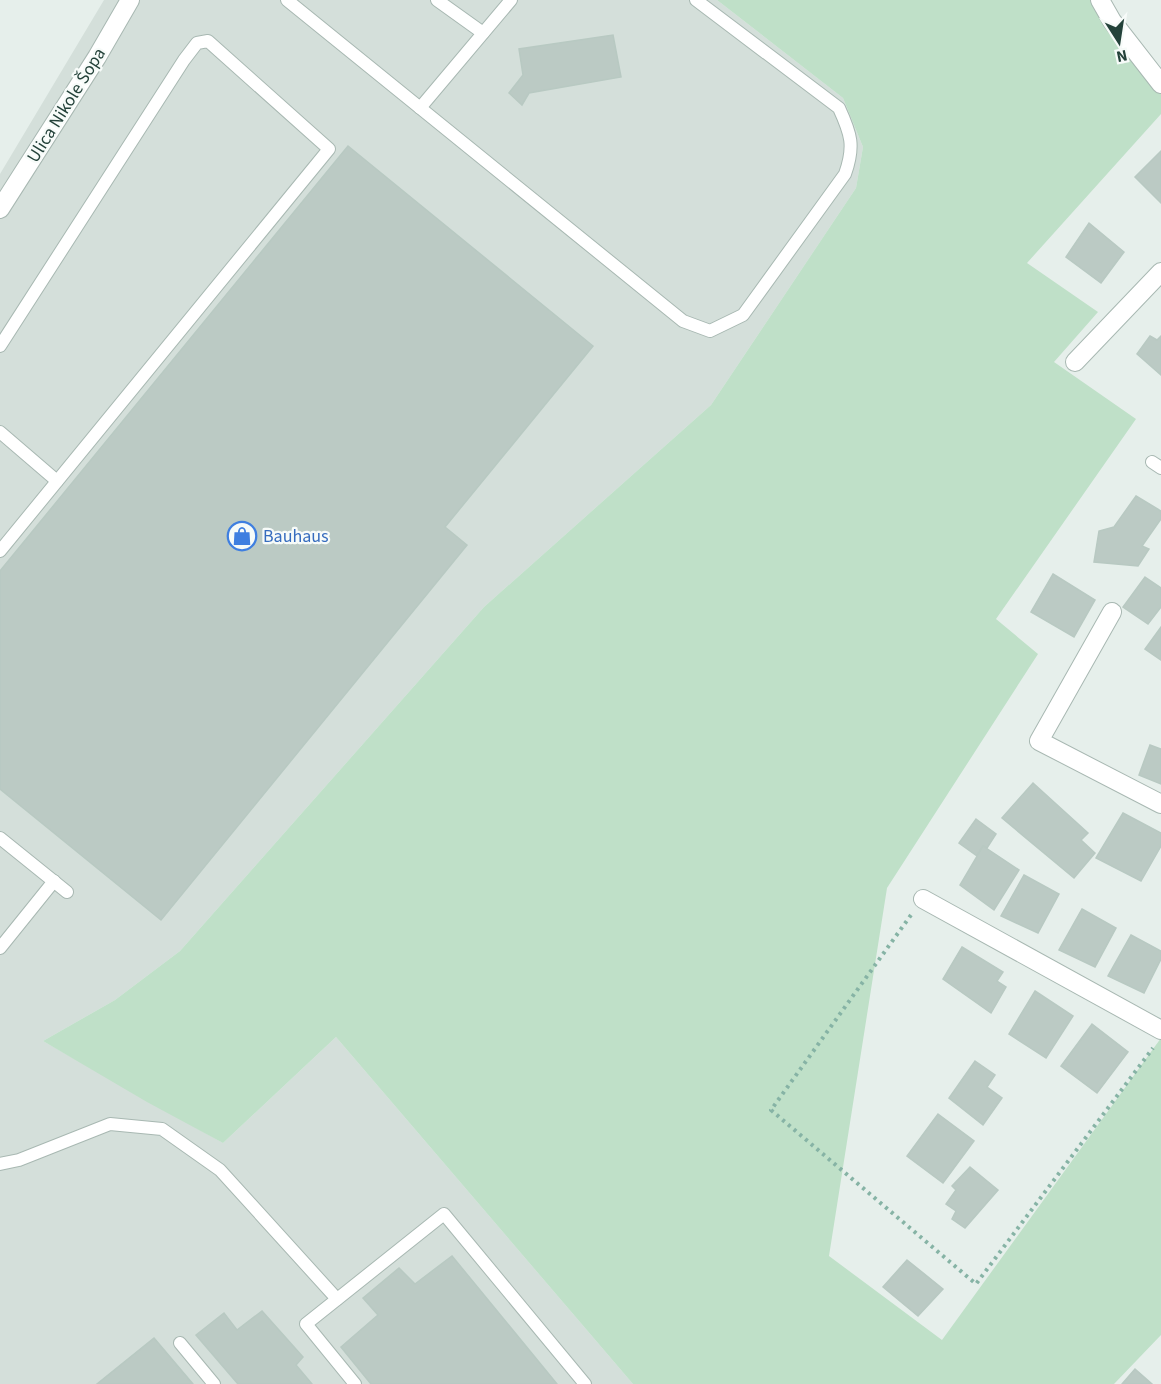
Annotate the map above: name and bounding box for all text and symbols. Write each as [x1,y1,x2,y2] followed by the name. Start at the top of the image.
[1089,12,1149,72] north arrow
[21,43,112,167] street label: Ulica Nikole Šopa
[1114,44,1129,68] text: N
[226,520,258,552] shop icon: Bauhaus
[263,524,329,549] place label: Bauhaus

